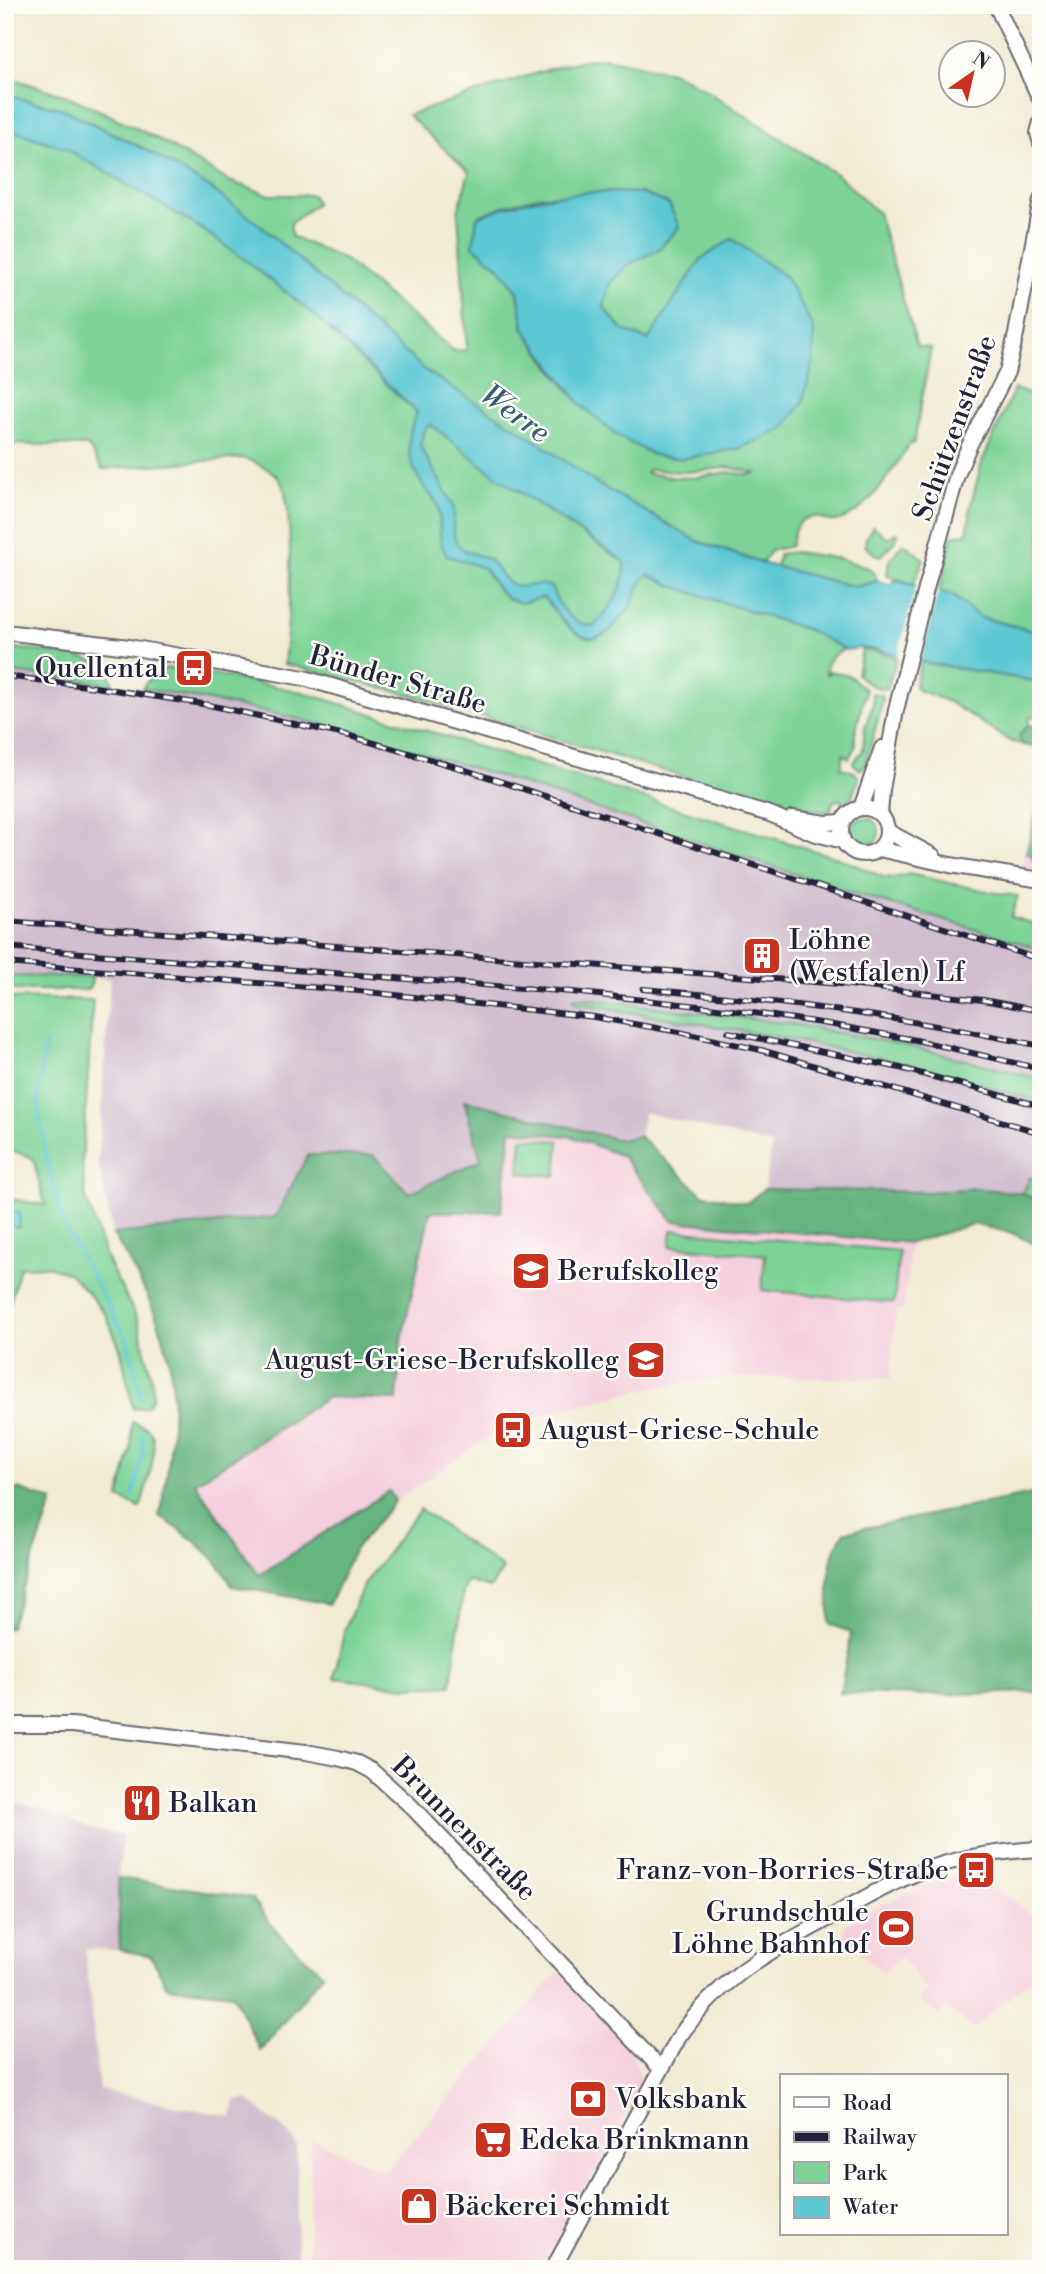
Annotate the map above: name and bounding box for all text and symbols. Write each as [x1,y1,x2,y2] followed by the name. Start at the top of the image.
[937,38,1007,108] north arrow
[968,47,994,75] text: N
[905,330,1005,526] street label: Schützenstraße
[473,376,557,452] water label: Werre
[305,638,490,722] street label: Bünder Straße
[173,647,215,689] bus stop icon: Quellental
[35,651,167,686] place label: Quellental
[789,923,966,990] place label: Löhne (Westfalen) Lf
[741,935,783,977] building icon: Löhne (Westfalen) Lf
[510,1250,552,1292] school or university icon: Berufskolleg
[557,1254,719,1289] place label: Berufskolleg
[625,1339,667,1381] school or university icon: August-Griese-Berufskolleg
[264,1343,619,1378] place label: August-Griese-Berufskolleg
[492,1409,534,1451] bus stop icon: August-Griese-Schule
[539,1413,819,1448] place label: August-Griese-Schule
[383,1748,544,1909] street label: Brunnenstraße
[121,1782,163,1824] restaurant icon: Balkan
[168,1786,258,1821] place label: Balkan
[955,1849,997,1891] bus stop icon: Franz-von-Borries-Straße
[617,1853,949,1888] place label: Franz-von-Borries-Straße
[672,1895,871,1962] place label: Grundschule Löhne Bahnhof
[875,1907,917,1949] sports icon: Grundschule Löhne Bahnhof
[780,2074,1007,2236] legend
[567,2078,609,2120] bank icon: Volksbank
[614,2082,747,2117] place label: Volksbank
[843,2091,892,2117] text: Road
[472,2119,514,2161] supermarket icon: Edeka Brinkmann
[520,2123,750,2158] place label: Edeka Brinkmann
[843,2125,918,2151] text: Railway
[843,2161,888,2187] text: Park
[398,2185,440,2227] shop icon: Bäckerei Schmidt
[445,2189,670,2224] place label: Bäckerei Schmidt
[842,2195,898,2221] text: Water

